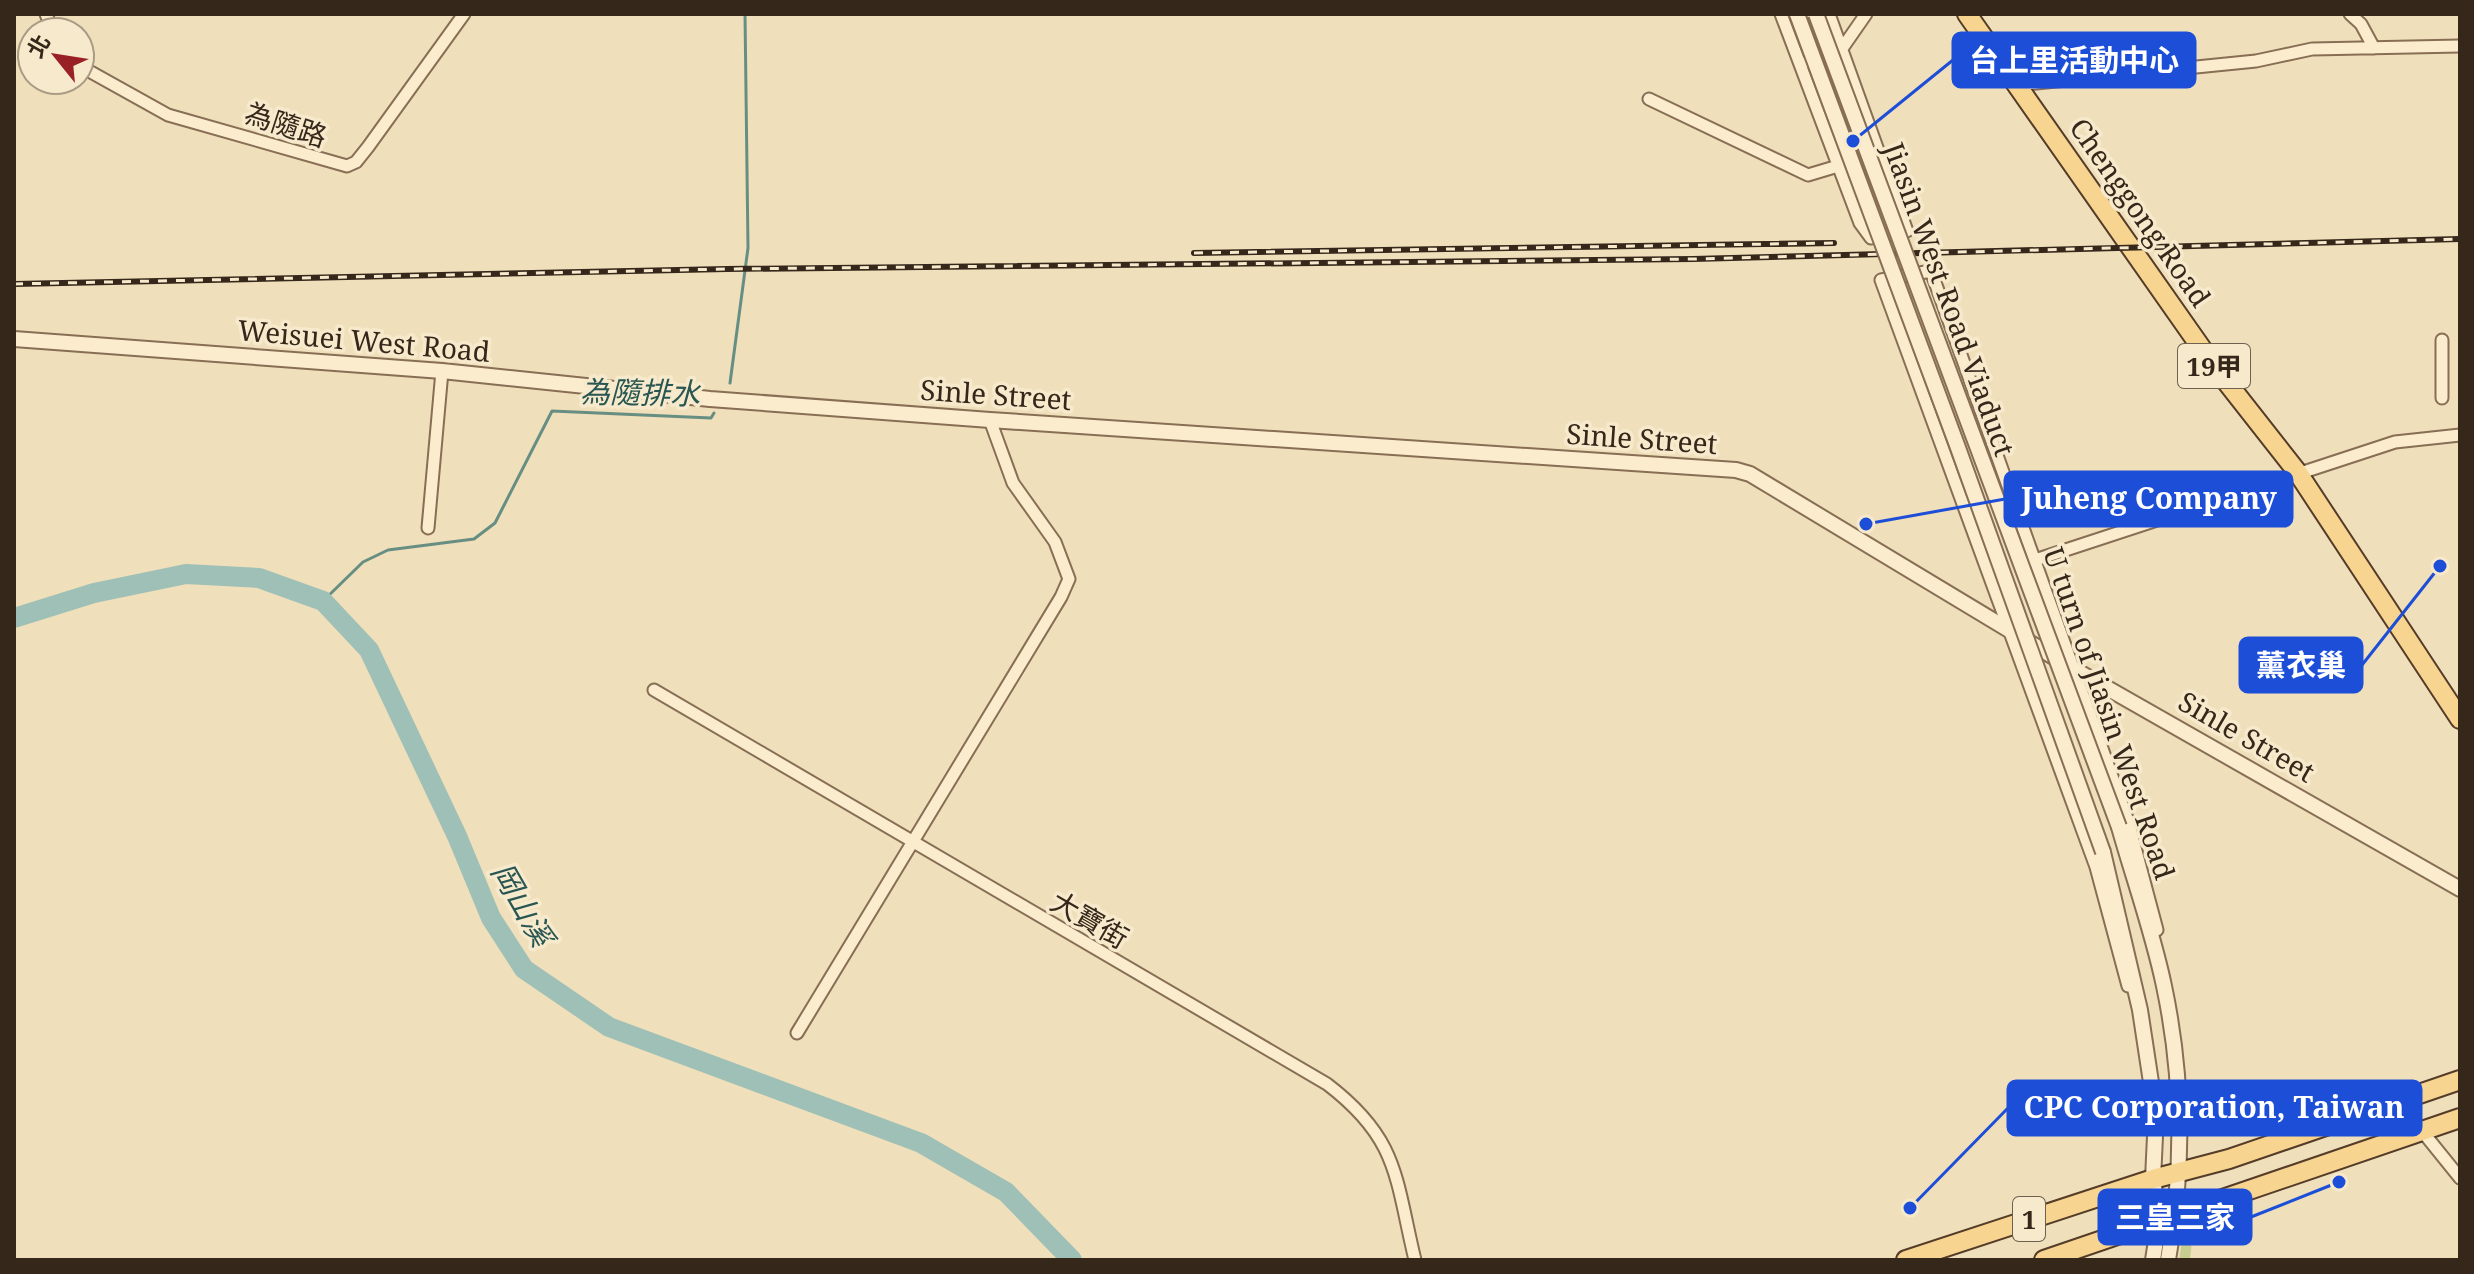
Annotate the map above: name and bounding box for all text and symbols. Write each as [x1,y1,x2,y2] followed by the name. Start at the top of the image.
[16,16,96,96] north arrow
[19,28,56,63] text: 北
[1953,33,2195,87] callout: 台上里活動中心
[1969,39,2179,80] text: 台上里活動中心
[240,93,332,155] street label: 為隨路
[2062,110,2220,314] street label: Chenggong Road
[1875,136,2025,461] street label: Jiasin West Road Viaduct
[236,310,492,370] street label: Weisuei West Road
[2178,344,2250,388] road number: 19甲
[580,370,702,414] water label: 為隨排水
[919,370,1073,418] street label: Sinle Street
[1565,414,1719,462] street label: Sinle Street
[2005,472,2292,526] callout: Juheng Company
[2020,477,2278,518] text: Juheng Company
[2035,542,2185,884] street label: U turn of Jiasin West Road
[2240,638,2362,692] callout: 薰衣巢
[2256,644,2346,685] text: 薰衣巢
[2172,682,2322,790] street label: Sinle Street
[483,855,565,957] water label: 岡山溪
[1044,882,1136,956] street label: 大寶街
[2008,1081,2421,1135] callout: CPC Corporation, Taiwan
[2024,1086,2404,1127] text: CPC Corporation, Taiwan
[2099,1190,2251,1244] callout: 三皇三家
[2115,1196,2235,1237] text: 三皇三家
[2013,1197,2045,1241] road number: 1

